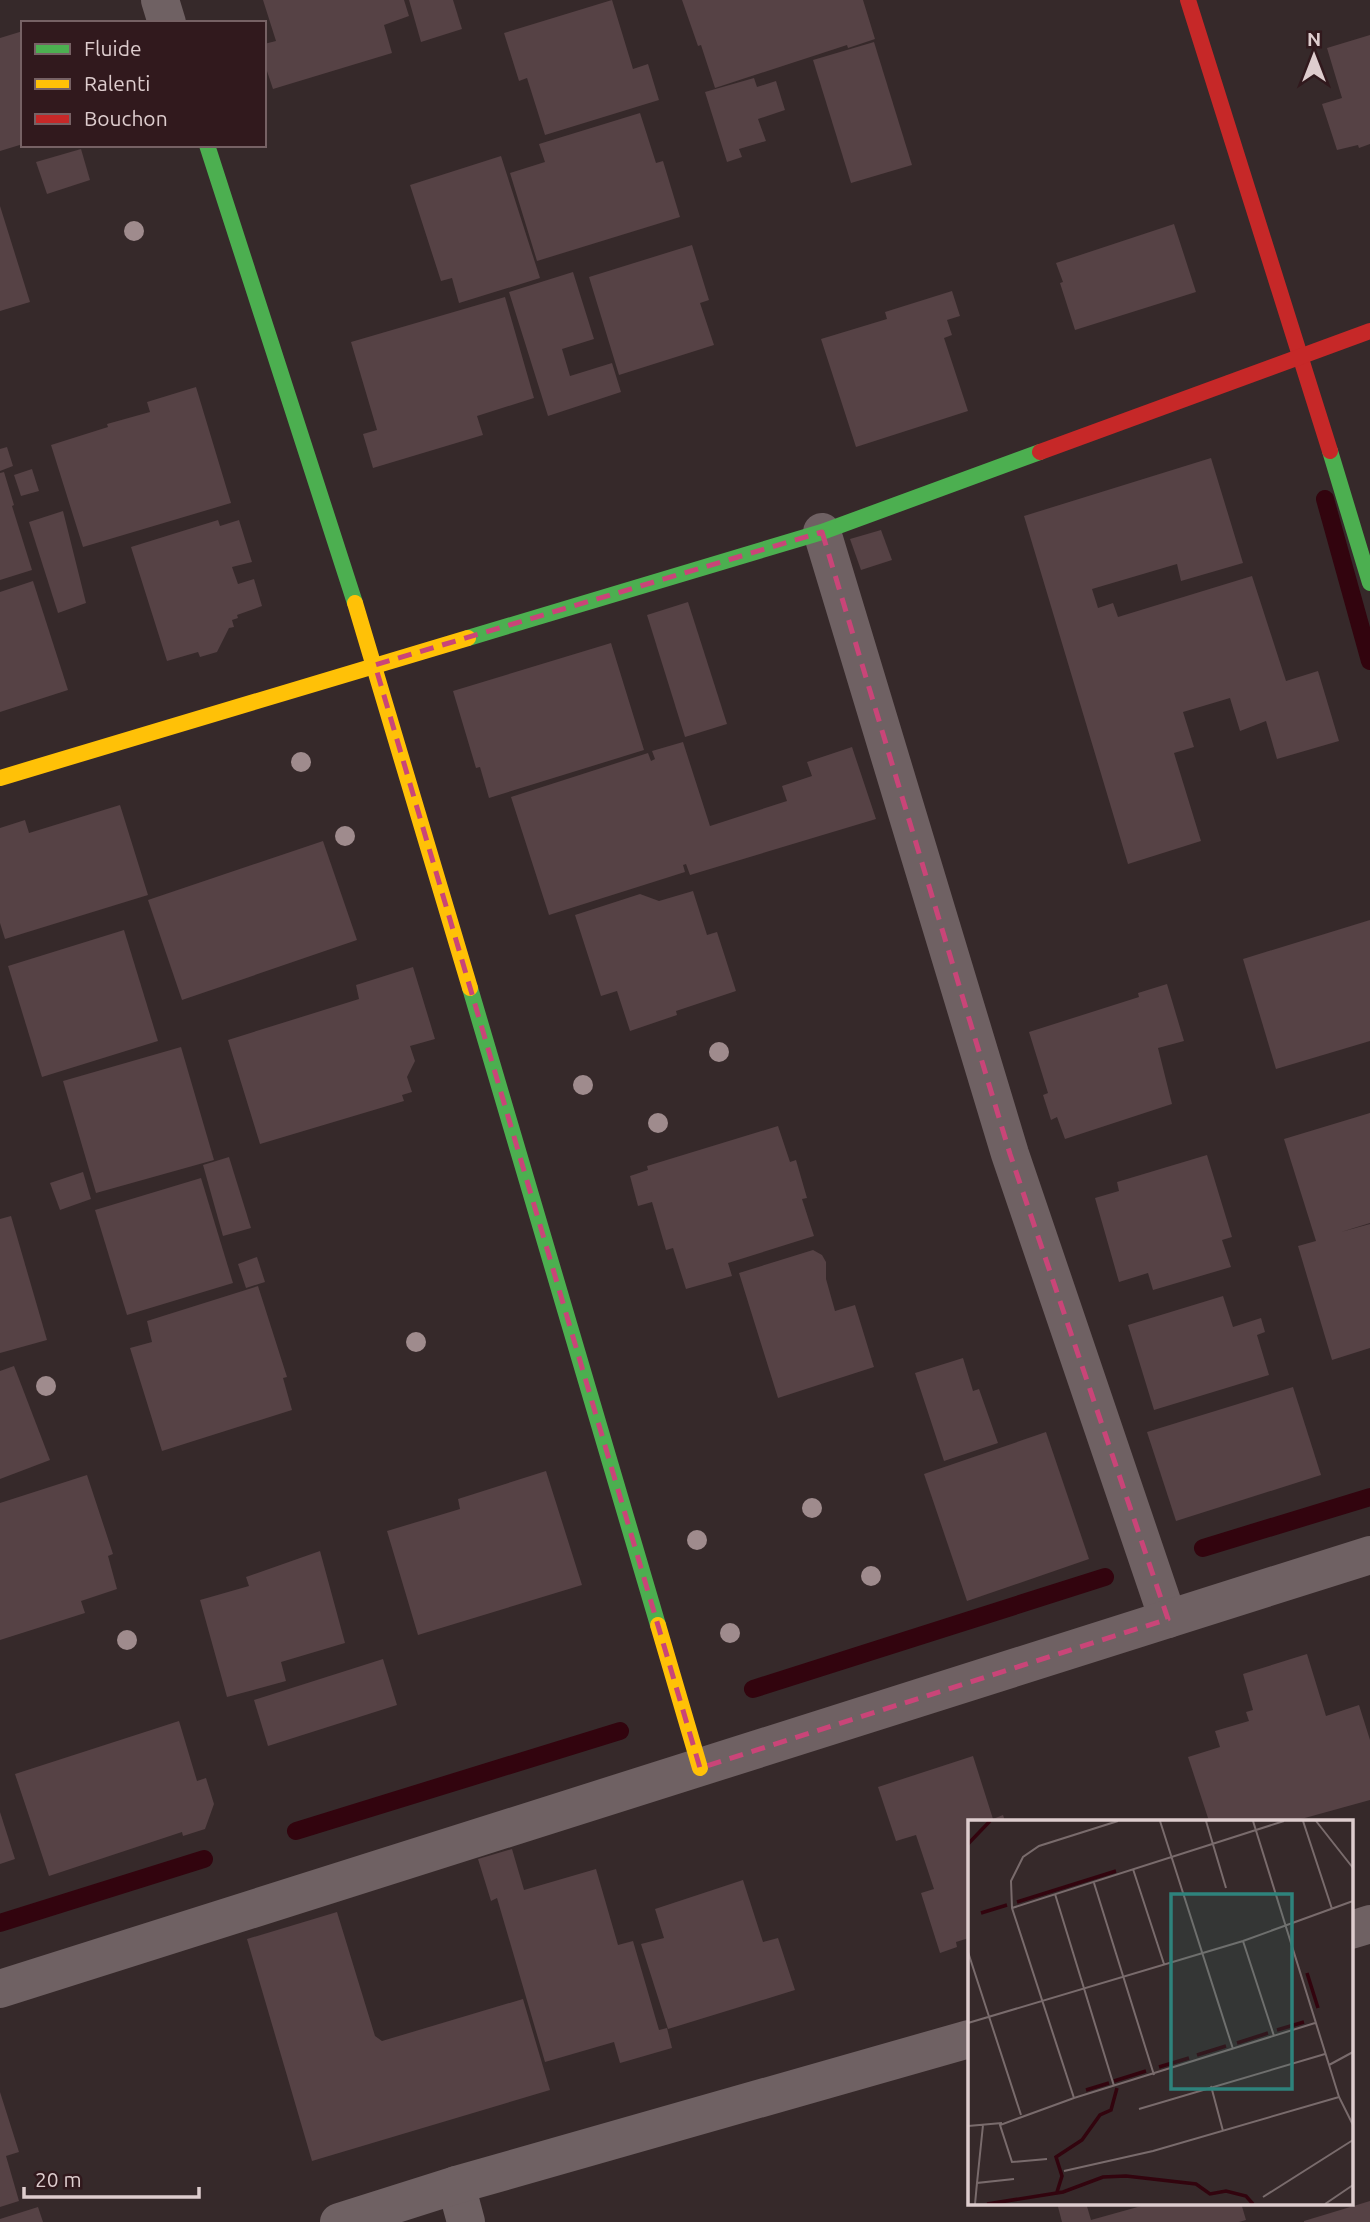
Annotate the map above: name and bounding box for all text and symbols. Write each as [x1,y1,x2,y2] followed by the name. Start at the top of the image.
[21,21,266,147] legend
[1279,21,1349,91] north arrow
[1307,28,1321,50] text: N
[84,36,142,60] text: Fluide
[84,71,150,95] text: Ralenti
[84,106,168,130] text: Bouchon
[968,1820,1352,2204] inset map
[24,2156,200,2200] scale bar
[35,2167,82,2191] text: 20 m

